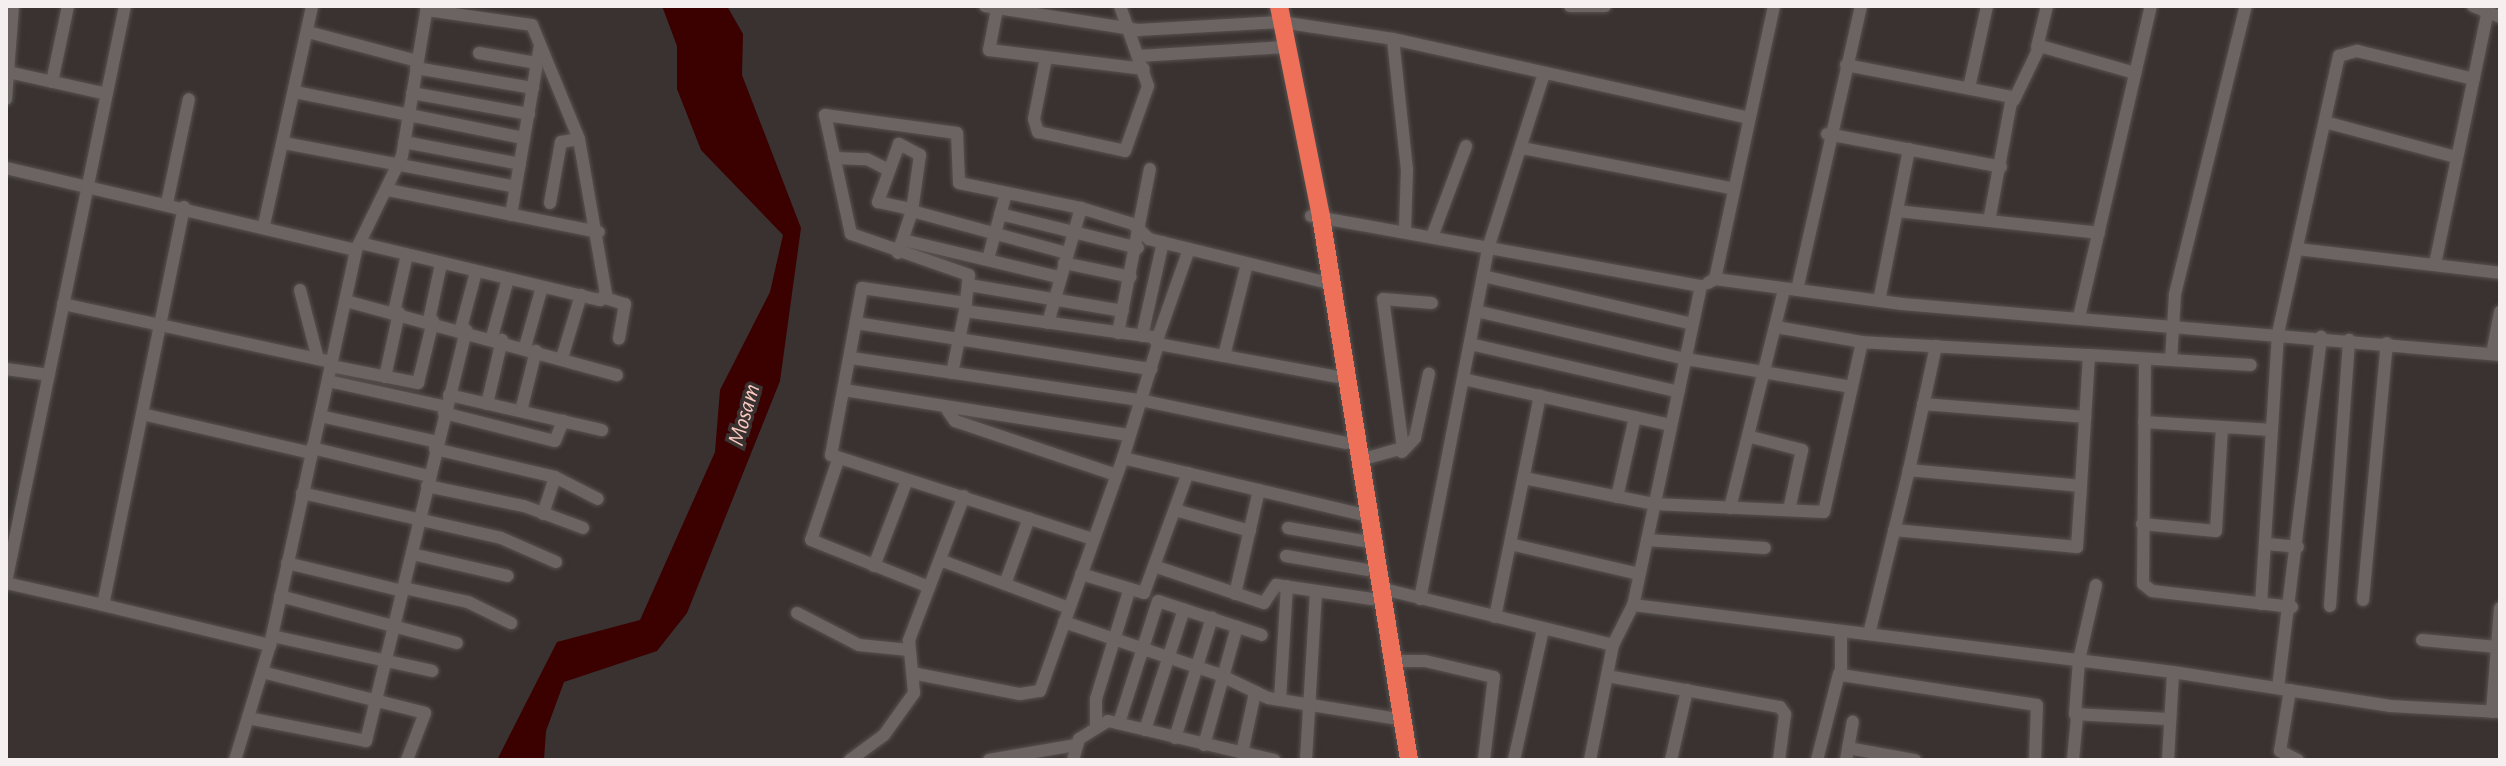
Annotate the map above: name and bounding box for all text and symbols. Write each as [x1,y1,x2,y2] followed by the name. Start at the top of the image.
[723,381,767,449] water label: Mosam

